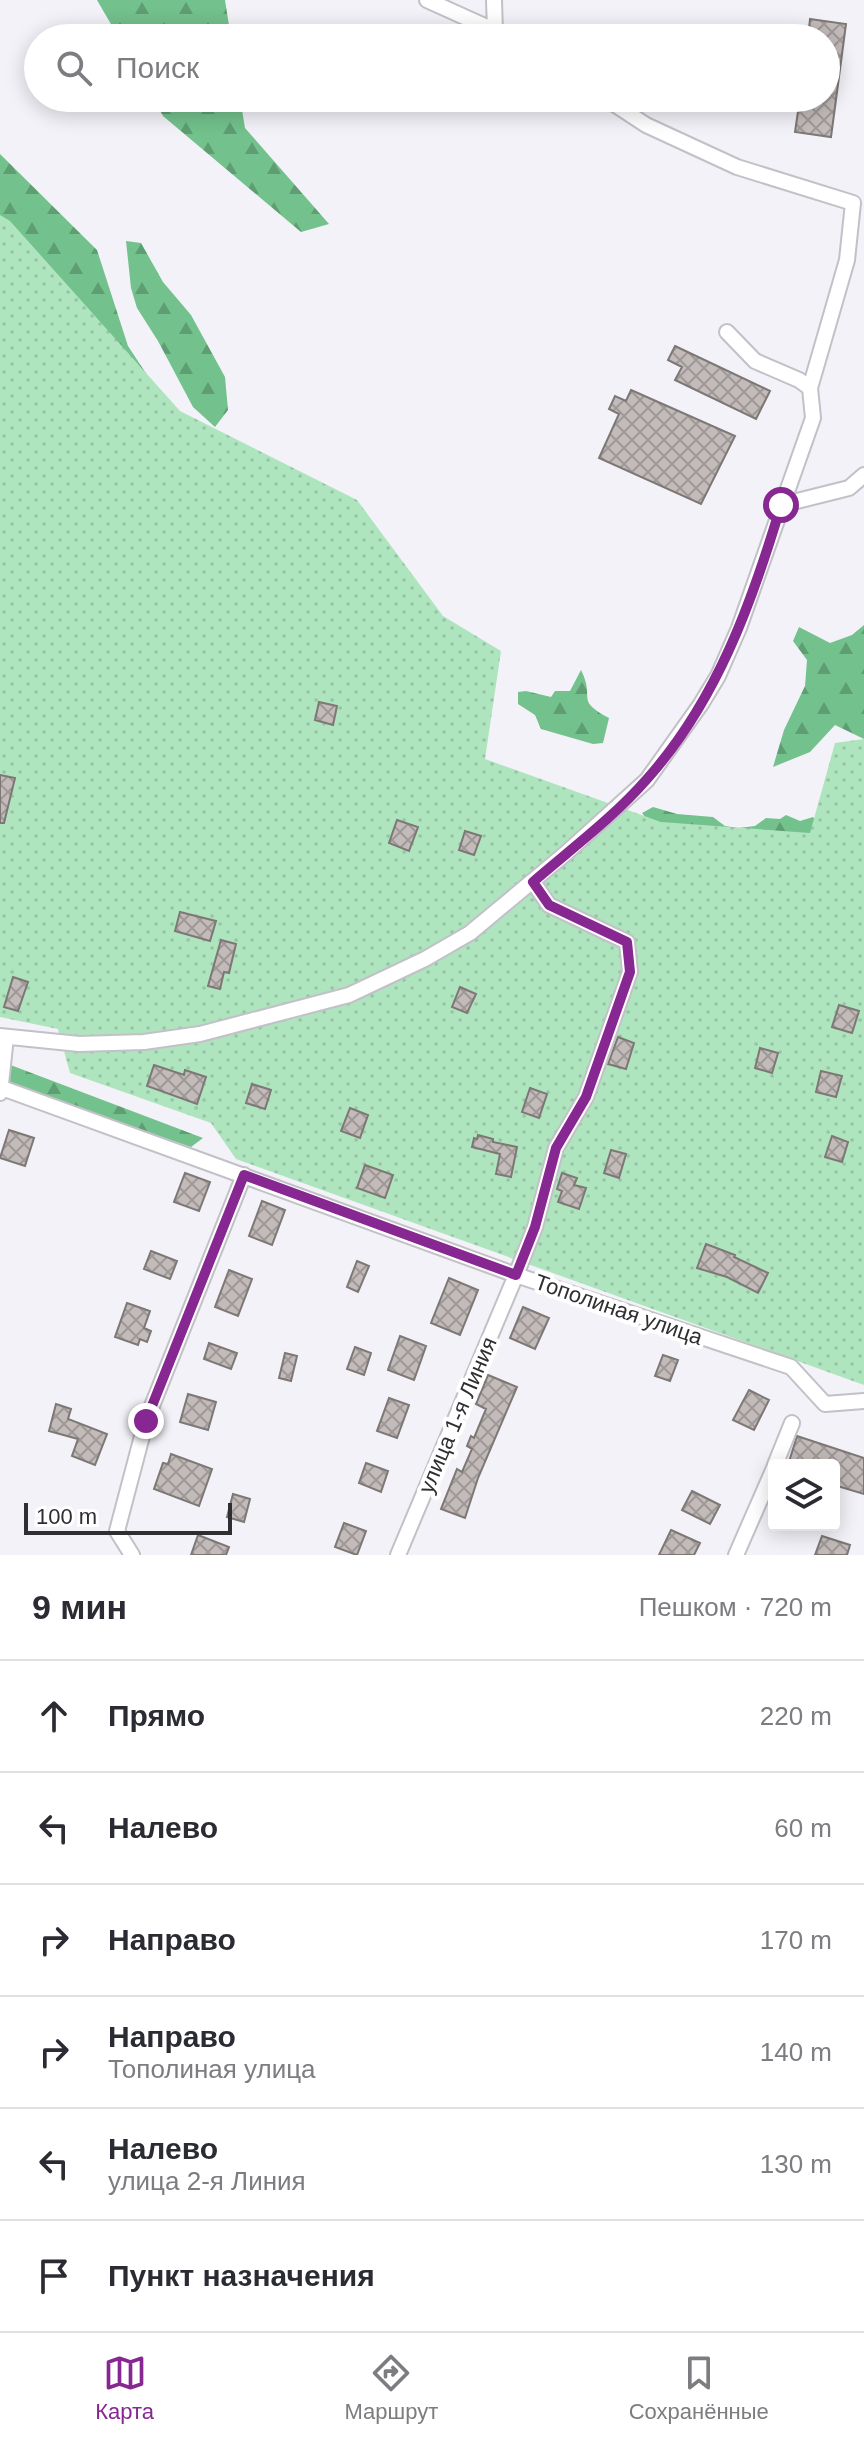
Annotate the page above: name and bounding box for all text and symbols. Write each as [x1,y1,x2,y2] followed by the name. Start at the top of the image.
[24,24,840,112] search box
[52,46,96,90] icon: search
[116,51,199,84] text: Поиск
[763,487,799,523] route start
[532,1269,707,1350] street label: Тополиная улица
[413,1333,502,1497] street label: улица 1-я Линия
[128,1403,164,1439] route end
[768,1459,840,1531] map controls
[768,1459,840,1531] button: layers
[24,1499,232,1535] scale bar
[36,1504,97,1529] text: 100 m
[32,1588,127,1626] text: 9 мин
[639,1592,832,1622] text: Пешком · 720 m
[32,1694,76,1738] icon: ahead
[108,1699,205,1732] text: Прямо
[760,1701,832,1731] text: 220 m
[32,1806,76,1850] icon: left
[108,1811,218,1844] text: Налево
[774,1813,832,1843] text: 60 m
[32,1918,76,1962] icon: right
[108,1923,236,1956] text: Направо
[760,1925,832,1955] text: 170 m
[108,2020,236,2053] text: Направо
[32,2030,76,2074] icon: right
[760,2037,832,2067] text: 140 m
[108,2054,316,2084] text: Тополиная улица
[108,2132,218,2165] text: Налево
[32,2142,76,2186] icon: left
[760,2149,832,2179] text: 130 m
[108,2166,306,2196] text: улица 2-я Линия
[32,2254,76,2298] icon: arrive
[108,2259,375,2292] text: Пункт назначения
[95,2351,154,2425] tab: Карта
[345,2351,438,2425] tab: Маршрут
[629,2351,769,2425] tab: Сохранённые

